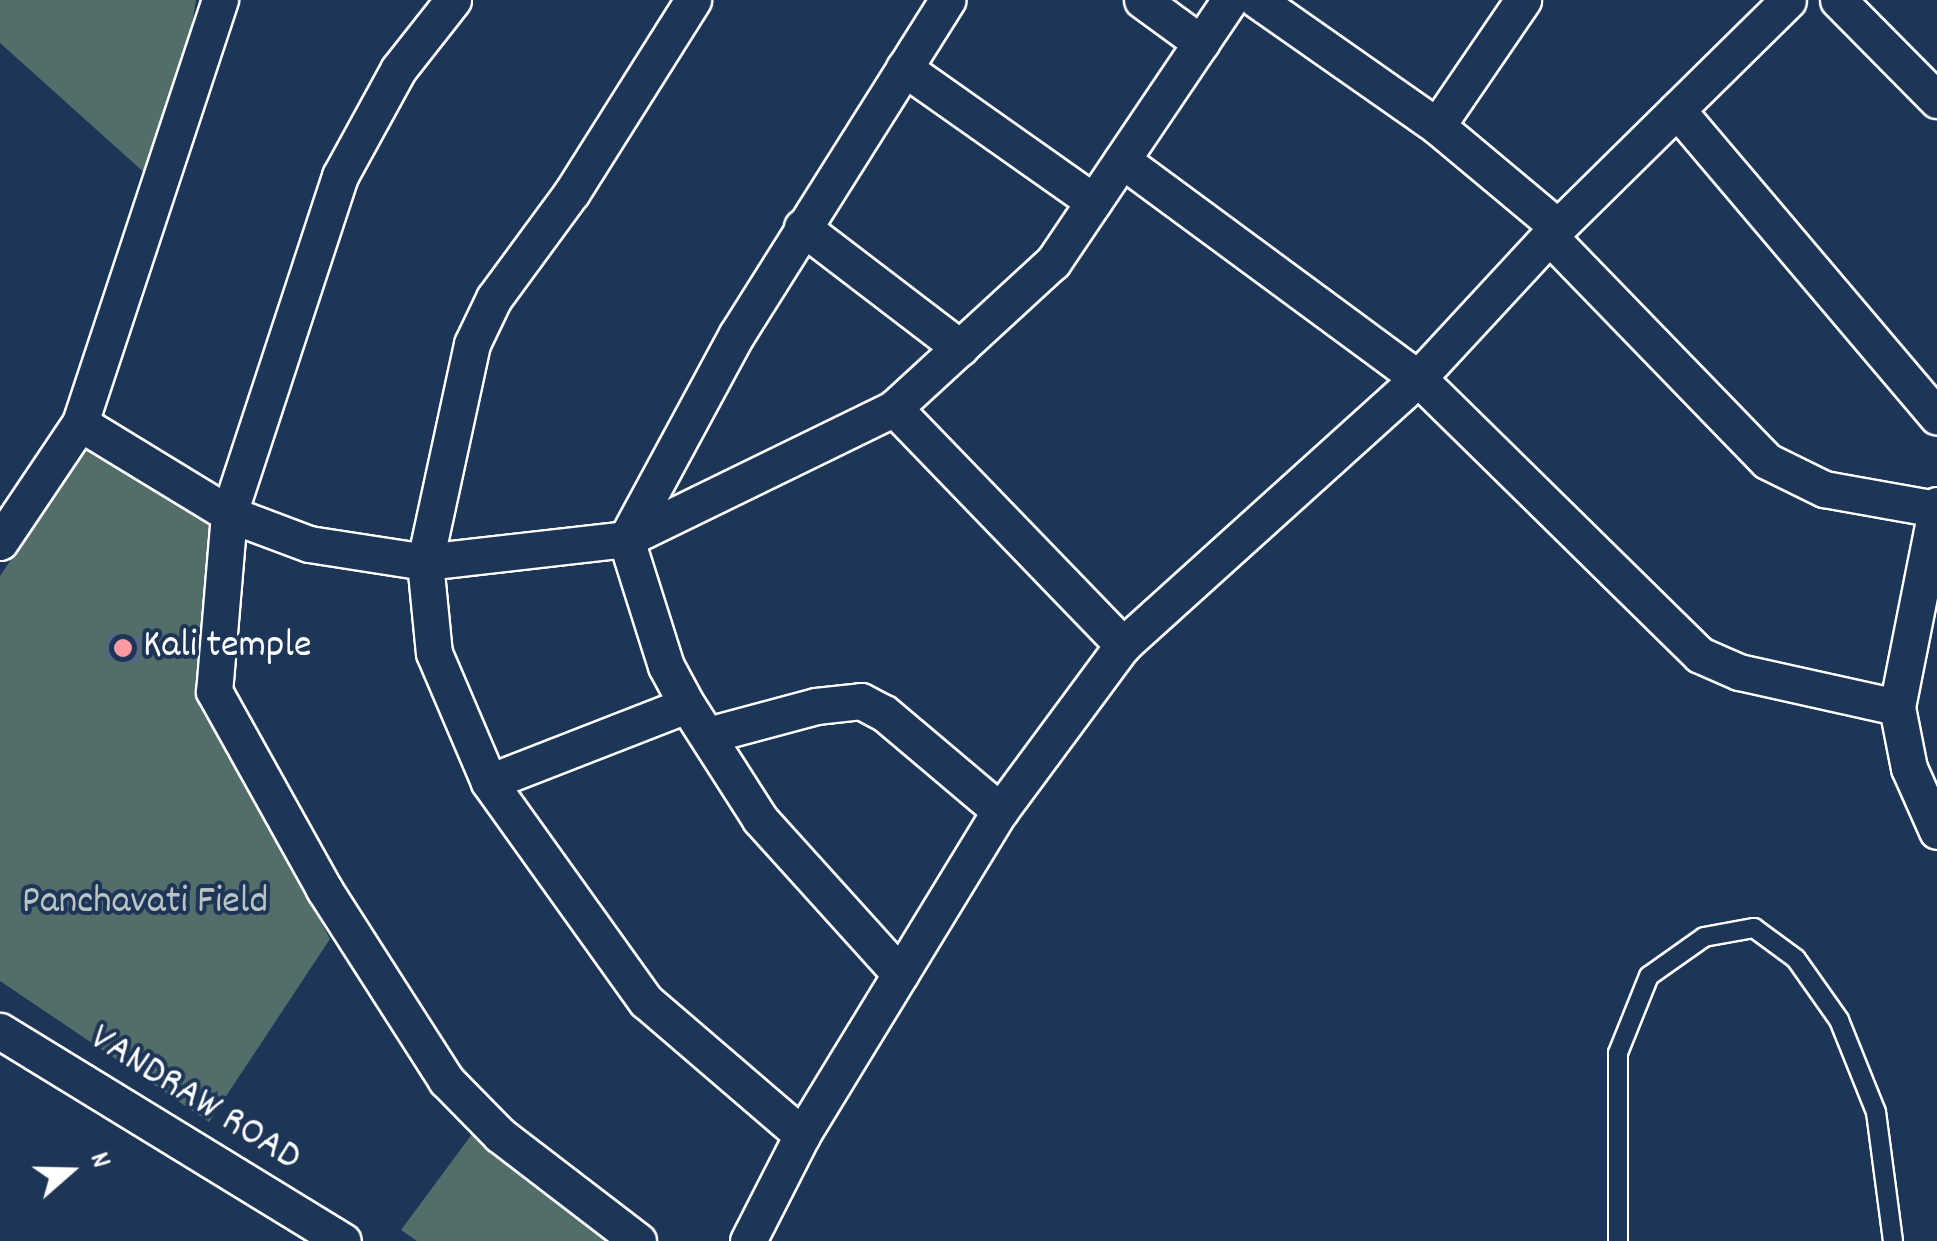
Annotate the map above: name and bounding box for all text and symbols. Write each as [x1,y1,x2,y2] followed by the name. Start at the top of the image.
[143,624,312,672] place label: Kali temple
[112,637,134,659] marker: Kali temple
[22,880,268,928] park label: Panchavati Field
[80,1016,308,1184] street label: VANDRAW ROAD
[20,1121,120,1221] north arrow

